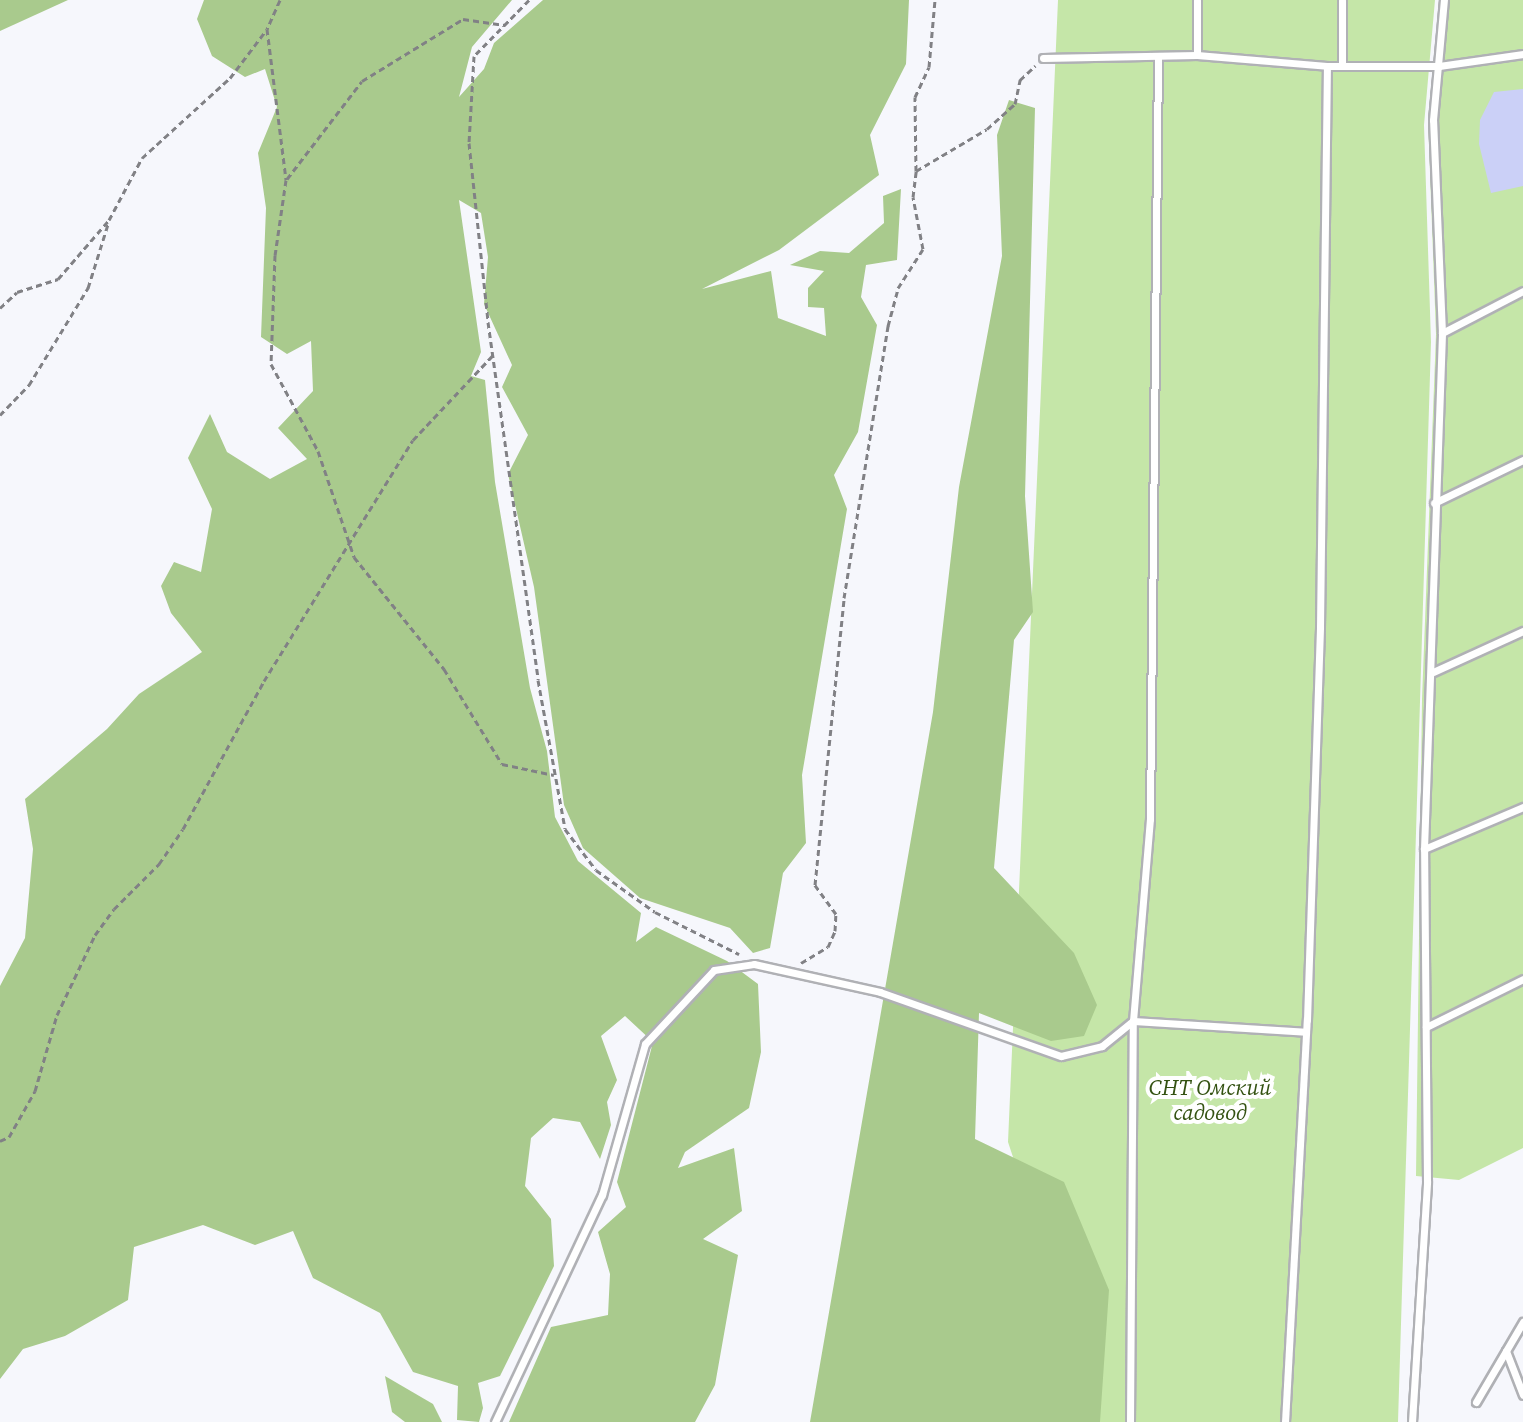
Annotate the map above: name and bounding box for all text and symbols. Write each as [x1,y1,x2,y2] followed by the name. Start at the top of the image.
[1149,1074,1271,1126] park label: СНТ Омский садовод

